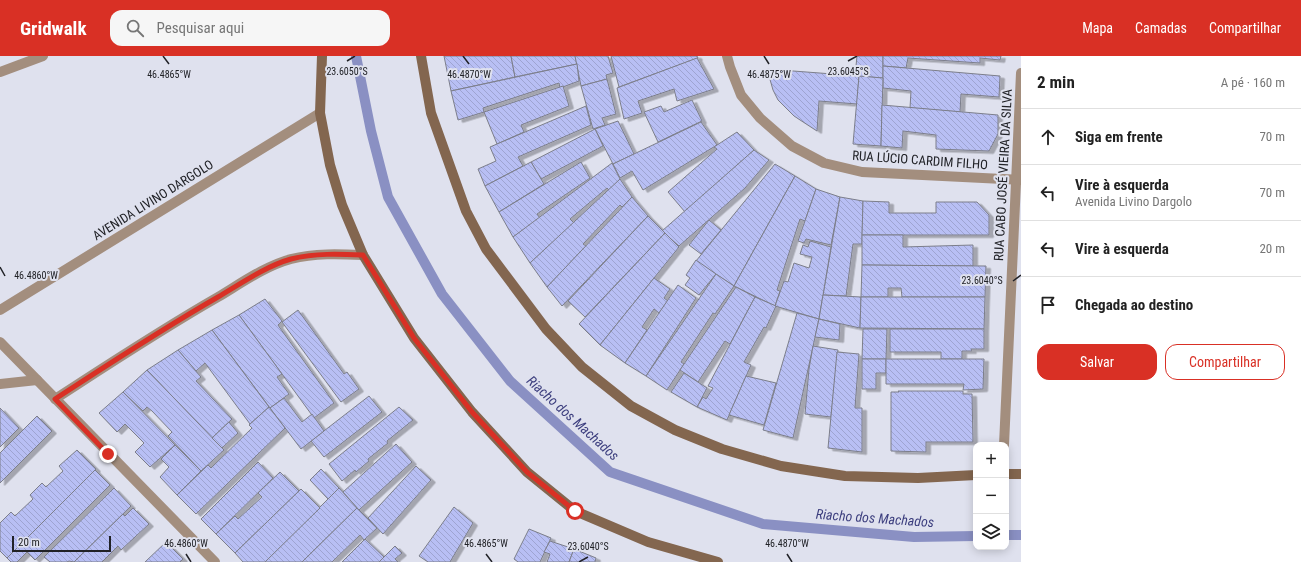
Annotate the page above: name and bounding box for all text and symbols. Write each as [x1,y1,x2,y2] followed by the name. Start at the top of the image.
[110,10,390,46] search box
[20,17,86,40] text: Gridwalk
[124,17,146,39] icon: search
[156,19,244,37] text: Pesquisar aqui
[1082,20,1113,36] text: Mapa
[1135,20,1187,36] text: Camadas
[1209,20,1281,36] text: Compartilhar
[326,66,368,77] text: 23.6050°S
[827,66,869,77] text: 23.6045°S
[147,69,191,80] text: 46.4865°W
[447,69,491,80] text: 46.4870°W
[747,69,791,80] text: 46.4875°W
[1037,72,1075,92] text: 2 min
[1221,75,1285,90] text: A pé · 160 m
[991,88,1015,261] street label: RUA CABO JOSÉ VIEIRA DA SILVA
[1037,126,1059,148] icon: ahead
[1075,128,1163,146] text: Siga em frente
[1259,129,1285,144] text: 70 m
[852,148,988,172] street label: RUA LÚCIO CARDIM FILHO
[90,157,216,243] street label: AVENIDA LIVINO DARGOLO
[1075,176,1169,194] text: Vire à esquerda
[1037,182,1059,204] icon: left
[1259,185,1285,200] text: 70 m
[1075,194,1192,209] text: Avenida Livino Dargolo
[1037,238,1059,260] icon: left
[1075,240,1169,258] text: Vire à esquerda
[1259,241,1285,256] text: 20 m
[14,270,58,281] text: 46.4860°W
[961,275,1003,286] text: 23.6040°S
[1037,294,1059,316] icon: arrive
[1075,296,1193,314] text: Chegada ao destino
[1037,344,1157,380] button: Salvar
[1165,344,1285,380] button: Compartilhar
[524,372,622,464] water label: Riacho dos Machados
[973,442,1009,550] map controls
[973,442,1009,478] button: +
[99,445,117,463] route end
[973,478,1009,514] button: −
[566,502,584,520] route start
[815,506,935,530] water label: Riacho dos Machados
[973,514,1009,550] button: layers
[12,534,111,553] scale bar
[18,536,40,549] text: 20 m
[164,538,208,549] text: 46.4860°W
[464,538,508,549] text: 46.4865°W
[765,538,809,549] text: 46.4870°W
[567,541,609,552] text: 23.6040°S

